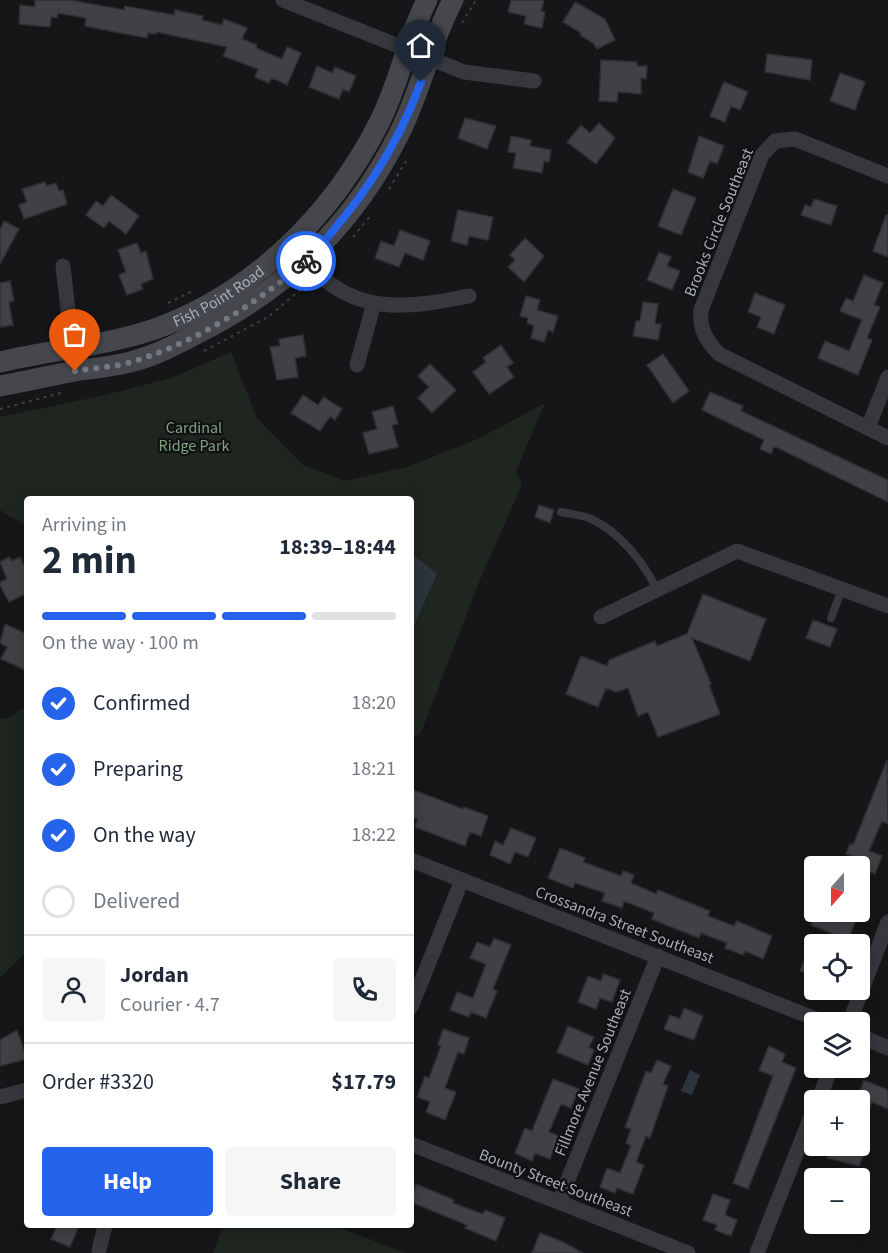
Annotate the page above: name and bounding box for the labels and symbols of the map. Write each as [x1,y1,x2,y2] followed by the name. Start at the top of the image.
[395,20,446,82] pin
[679,144,759,300] street label: Brooks Circle Southeast
[276,231,336,291] courier
[169,261,269,333] street label: Fish Point Road
[49,309,100,371] pin
[159,417,229,457] park label: Cardinal Ridge Park
[804,856,870,922] north arrow
[532,881,718,969] street label: Crossandra Street Southeast
[549,985,637,1159] street label: Fillmore Avenue Southeast
[476,1144,636,1223] street label: Bounty Street Southeast

